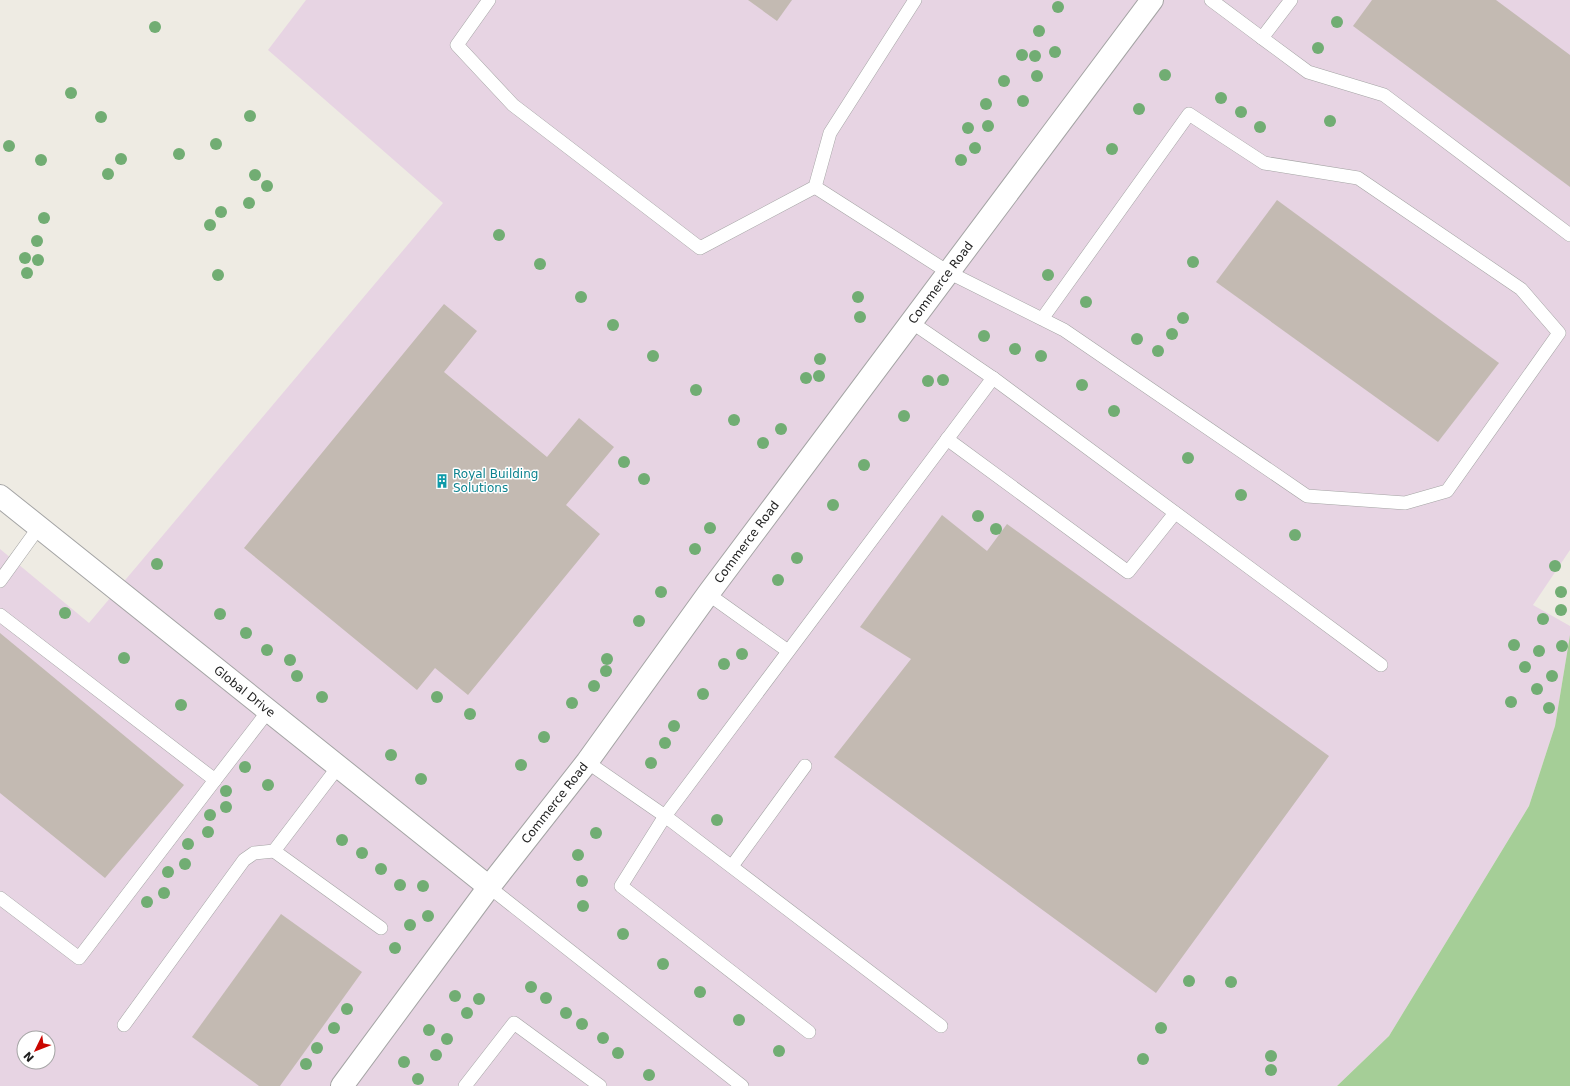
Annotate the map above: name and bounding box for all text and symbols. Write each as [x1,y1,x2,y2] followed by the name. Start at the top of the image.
[905,239,976,327] street label: Commerce Road
[453,467,538,495] place label: Royal Building Solutions
[434,473,450,489] building icon: Royal Building Solutions
[711,498,782,586] street label: Commerce Road
[211,663,278,720] street label: Global Drive
[519,760,591,846] street label: Commerce Road
[16,1030,56,1070] north arrow
[21,1049,37,1064] text: N

